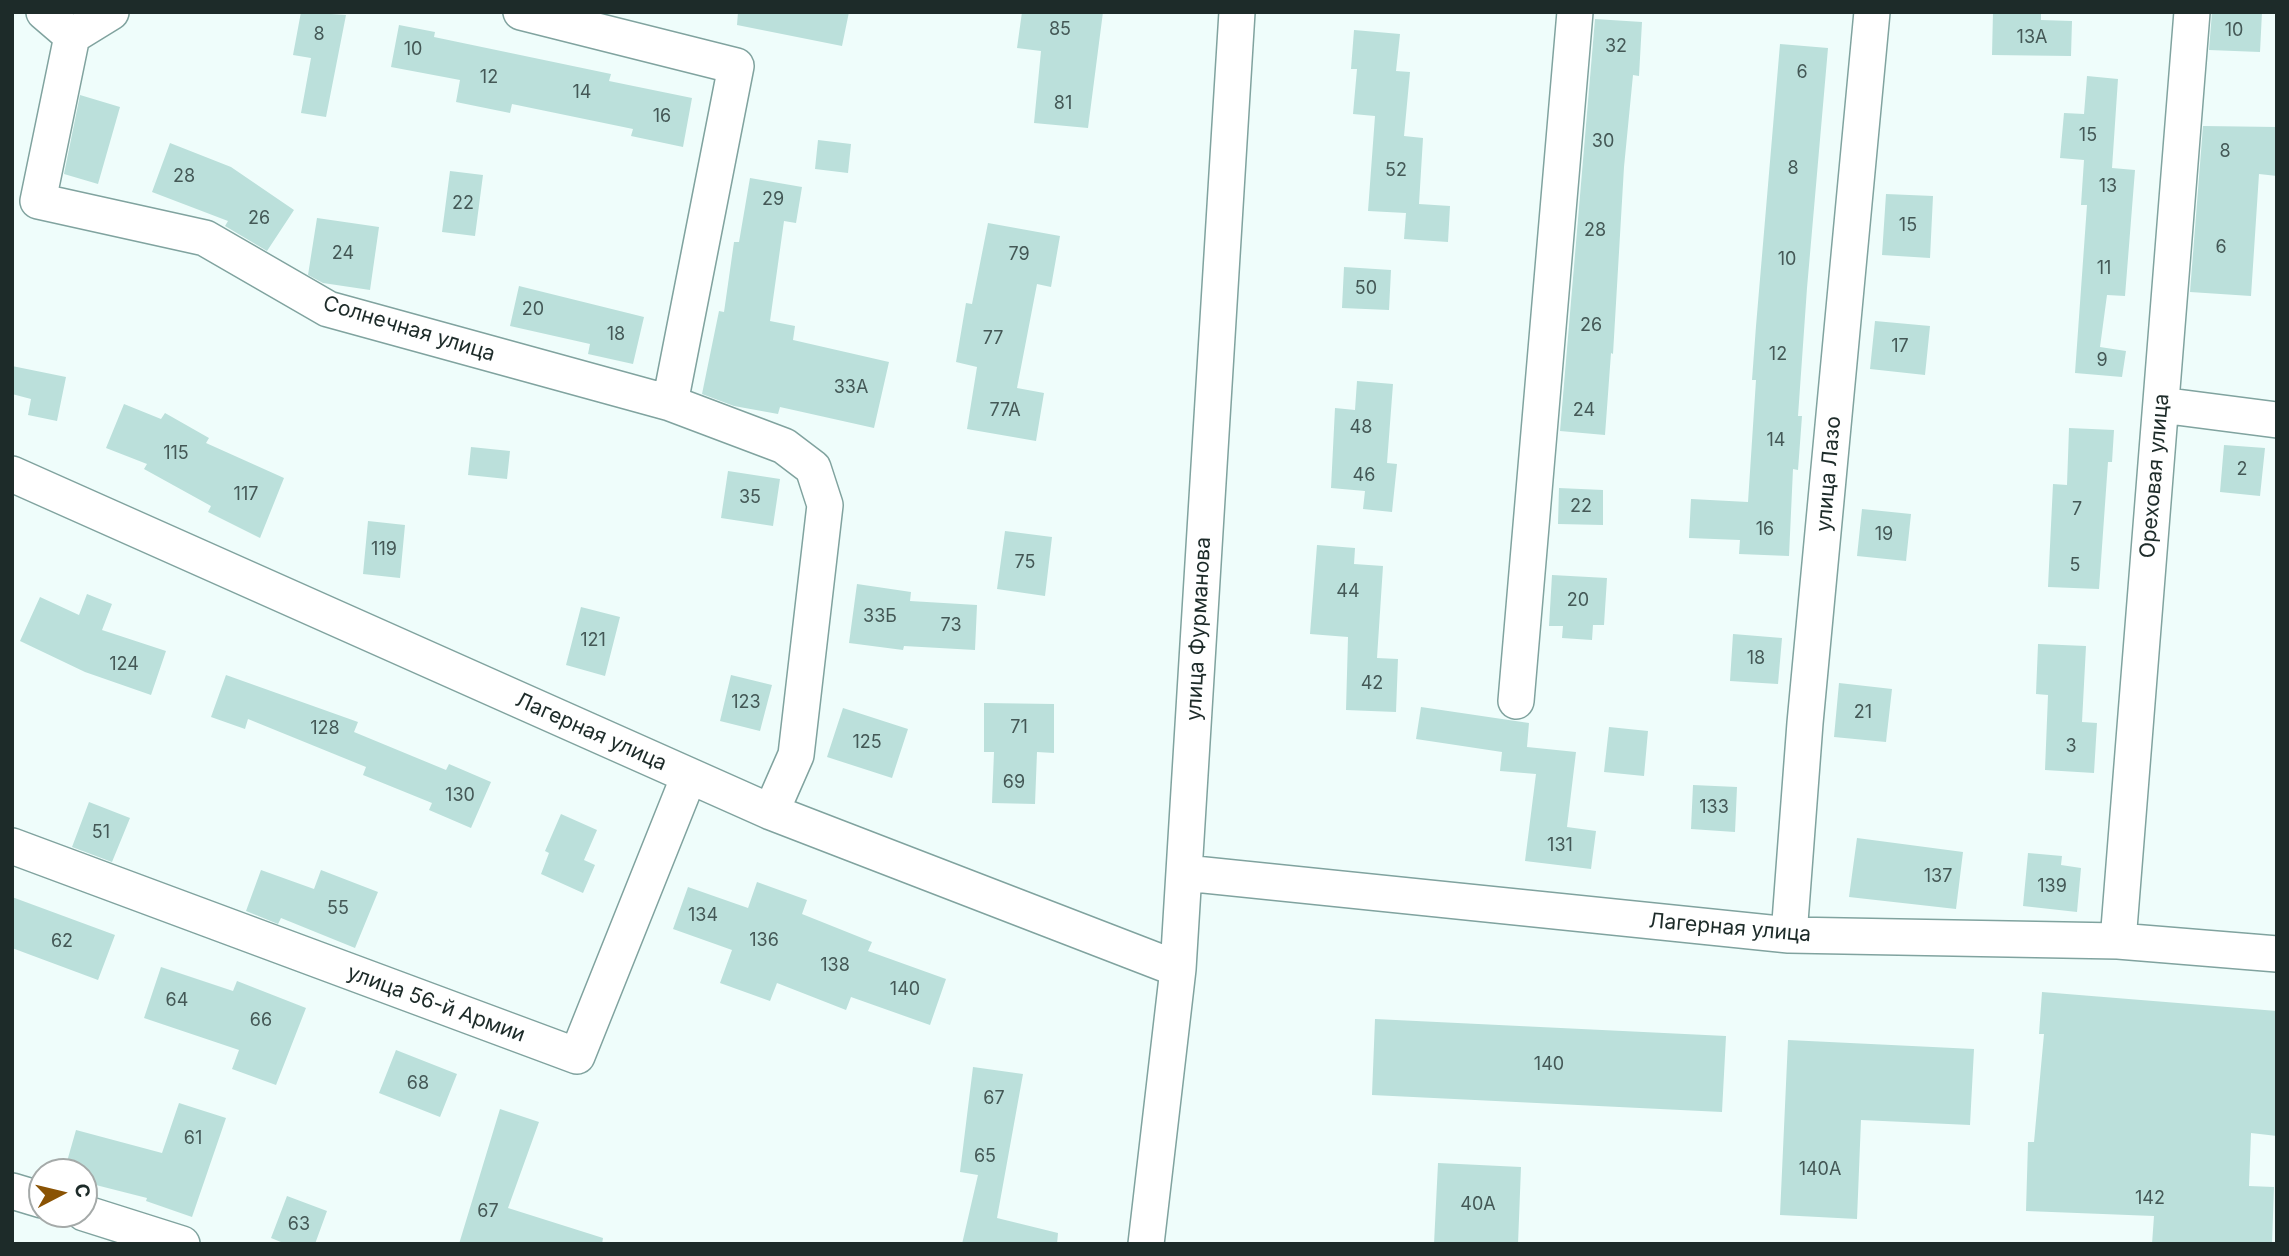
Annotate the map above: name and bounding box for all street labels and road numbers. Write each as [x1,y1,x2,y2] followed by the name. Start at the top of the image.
[320,291,498,367] street label: Солнечная улица
[2135,393,2175,559] street label: Ореховая улица
[1811,415,1847,533] street label: улица Лазо
[1182,536,1216,722] street label: улица Фурманова
[511,687,671,777] street label: Лагерная улица
[1648,908,1812,948] street label: Лагерная улица
[343,960,529,1048] street label: улица 56-й Армии

